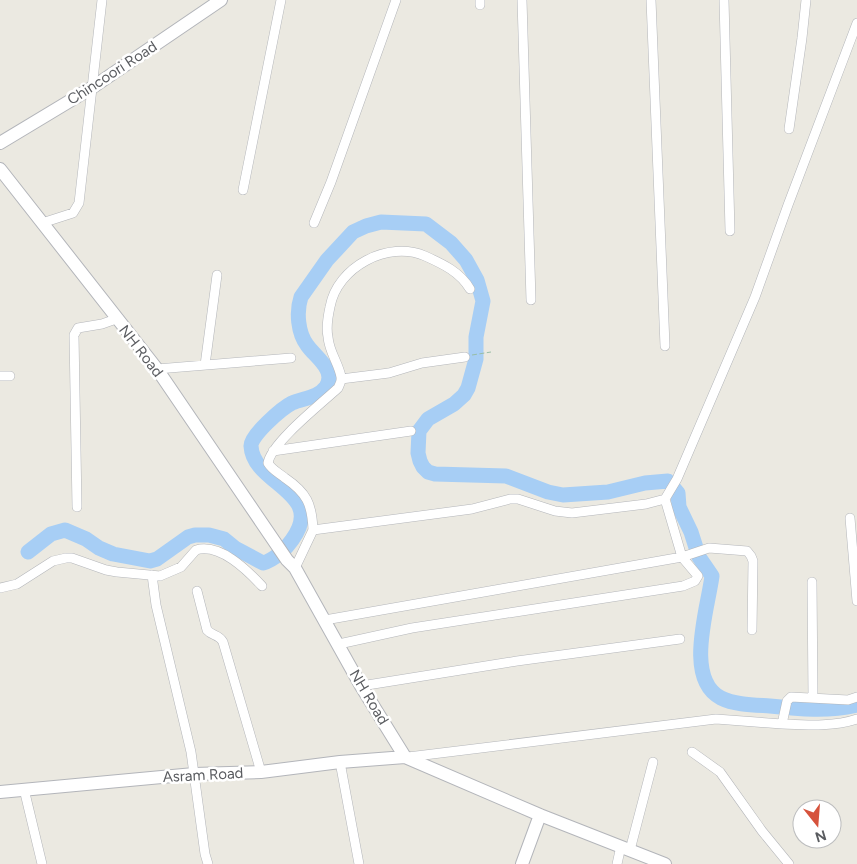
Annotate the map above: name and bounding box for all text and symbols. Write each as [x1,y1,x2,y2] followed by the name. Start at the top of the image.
[64,37,160,109] street label: Chincoori Road
[115,321,167,381] street label: NH Road
[346,666,392,728] street label: NH Road
[162,764,244,786] street label: Asram Road
[792,799,842,849] north arrow
[813,826,828,846] text: N

